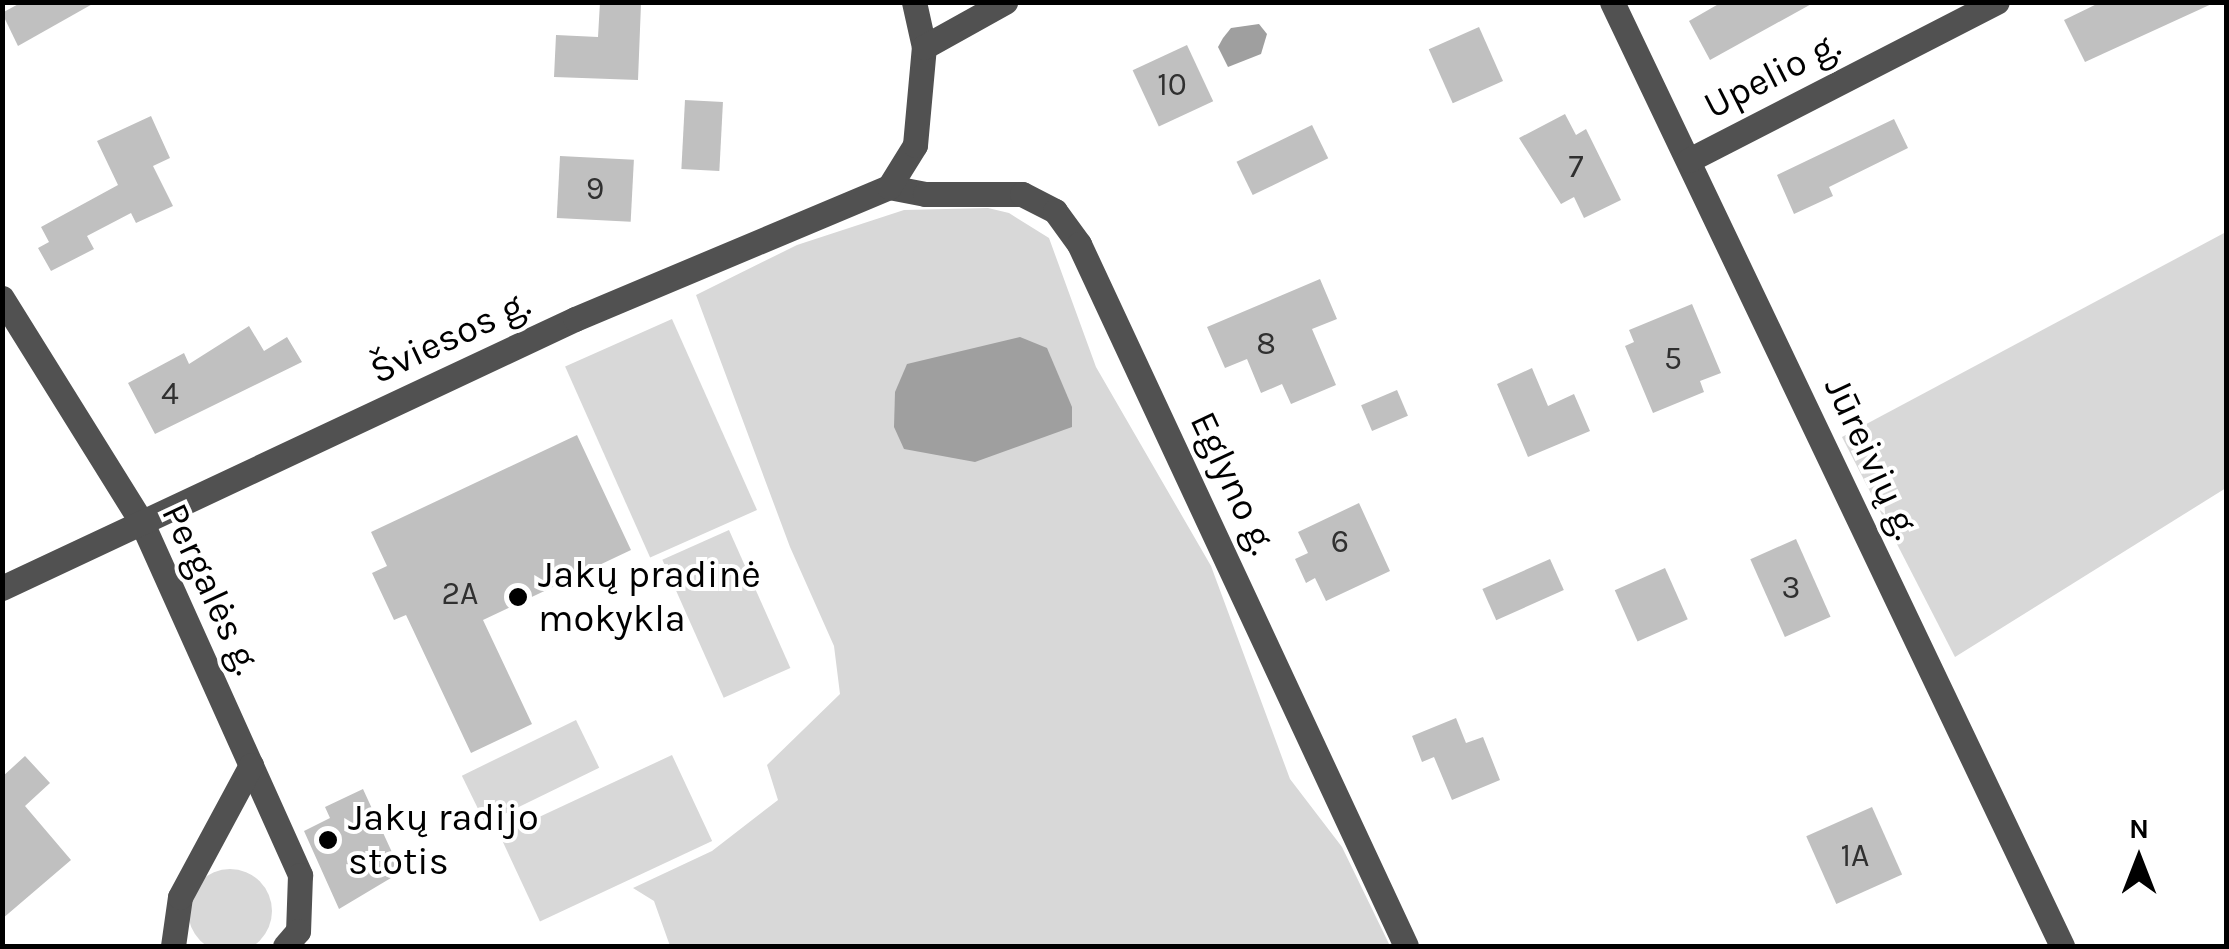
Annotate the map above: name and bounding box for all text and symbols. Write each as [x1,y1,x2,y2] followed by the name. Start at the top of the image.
[1696,21,1848,129] street label: Upelio g.
[1157,66,1187,104] house number: 10
[1568,148,1584,186] house number: 7
[586,170,604,208] house number: 9
[363,280,537,394] street label: Šviesos g.
[1256,325,1276,363] house number: 8
[1664,340,1682,378] house number: 5
[1815,370,1929,546] street label: Jūreivių g.
[161,375,179,413] house number: 4
[1180,404,1286,562] street label: Eglyno g.
[152,496,270,682] street label: Pergalės g.
[1331,523,1349,561] house number: 6
[538,552,761,642] place label: Jakų pradinė mokykla
[1782,569,1800,607] house number: 3
[442,575,478,613] house number: 2A
[507,586,529,608] marker: Jakų pradinė mokykla
[348,795,539,884] place label: Jakų radijo stotis
[2089,809,2189,909] north arrow
[2129,812,2149,845] text: N
[317,829,339,851] marker: Jakų radijo stotis
[1841,837,1869,875] house number: 1A

